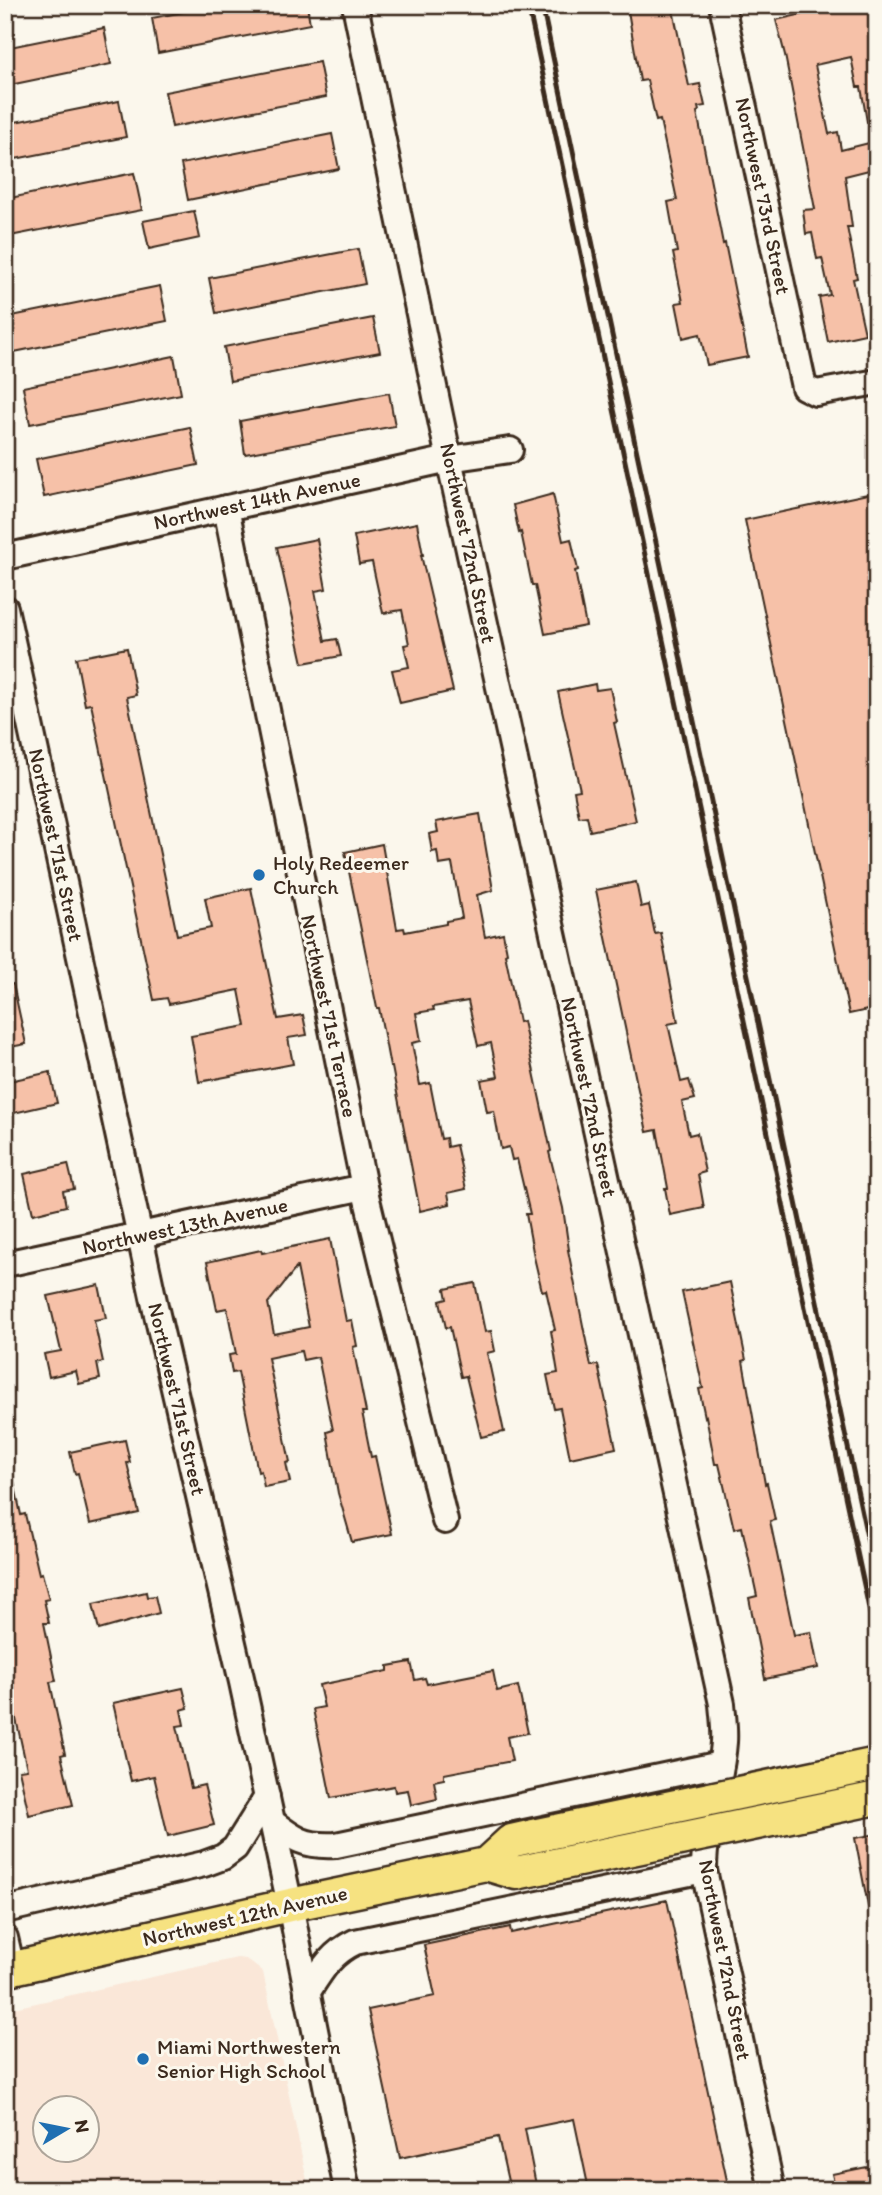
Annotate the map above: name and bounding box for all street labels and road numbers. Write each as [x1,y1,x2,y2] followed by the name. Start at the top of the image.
[730,95,797,297] street label: Northwest 73rd Street
[435,441,502,645] street label: Northwest 72nd Street
[151,466,363,535] street label: Northwest 14th Avenue
[24,746,89,944] street label: Northwest 71st Street
[296,912,363,1120] street label: Northwest 71st Terrace
[556,995,623,1199] street label: Northwest 72nd Street
[80,1191,290,1260] street label: Northwest 13th Avenue
[143,1300,212,1498] street label: Northwest 71st Street
[694,1858,757,2062] street label: Northwest 72nd Street
[140,1880,350,1951] street label: Northwest 12th Avenue

